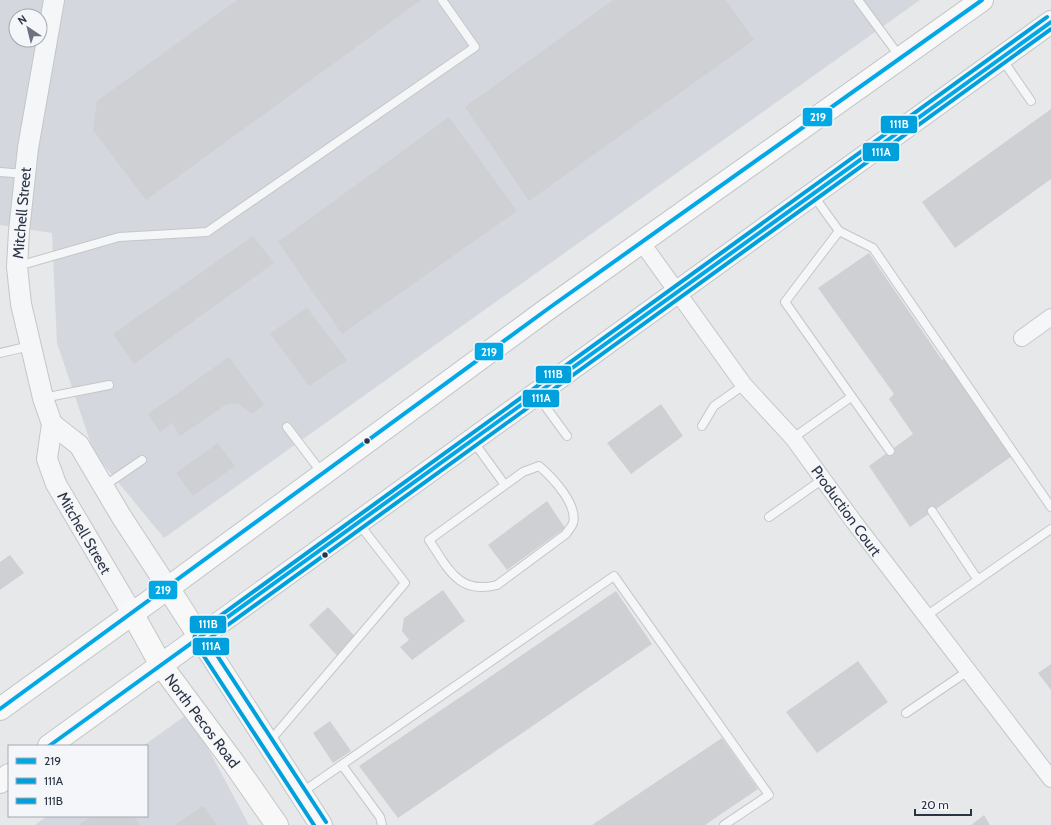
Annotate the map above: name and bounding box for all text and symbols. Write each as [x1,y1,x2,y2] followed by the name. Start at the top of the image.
[8,8,48,48] north arrow
[15,12,29,28] text: N
[802,107,833,127] line badge: 219
[810,110,826,124] text: 219
[880,115,918,134] line badge: 111B
[889,117,909,131] text: 111B
[862,142,900,162] line badge: 111A
[871,145,891,159] text: 111A
[9,166,35,260] street label: Mitchell Street
[474,342,504,361] line badge: 219
[481,345,497,359] text: 219
[535,365,572,384] line badge: 111B
[543,367,563,381] text: 111B
[522,389,560,408] line badge: 111A
[531,391,551,405] text: 111A
[362,436,372,446] unlabelled marker
[807,462,885,560] street label: Production Court
[53,489,115,577] street label: Mitchell Street
[320,550,330,560] unlabelled marker
[148,580,178,600] line badge: 219
[155,583,171,597] text: 219
[189,615,227,634] line badge: 111B
[198,617,218,631] text: 111B
[192,637,230,656] line badge: 111A
[201,639,221,653] text: 111A
[161,670,243,772] street label: North Pecos Road
[8,745,148,817] legend
[44,753,61,768] text: 219
[44,773,64,788] text: 111A
[915,791,971,817] scale bar
[44,793,63,808] text: 111B
[921,797,949,812] text: 20 m

